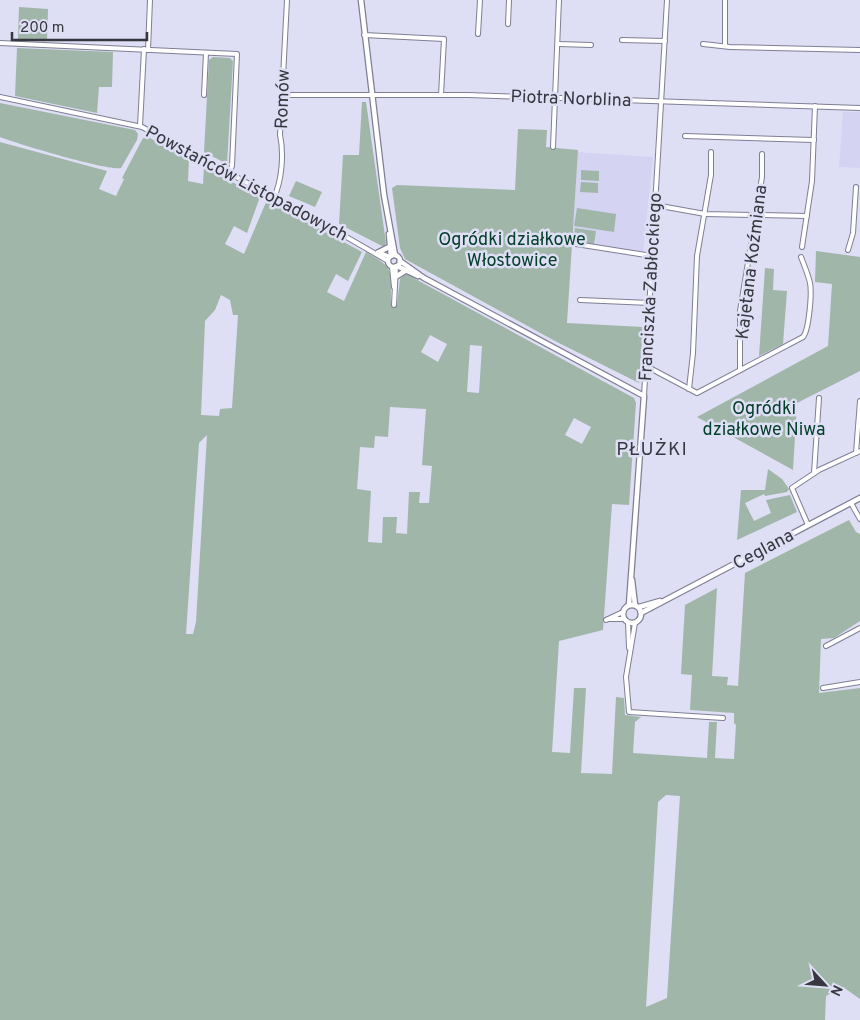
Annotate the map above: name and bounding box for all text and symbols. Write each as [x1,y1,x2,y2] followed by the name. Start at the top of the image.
[12,10,148,42] scale bar
[20,19,65,38] text: 200 m
[271,69,296,129] street label: Romów
[510,86,632,113] street label: Piotra Norblina
[141,121,352,248] street label: Powstańców Listopadowych
[732,184,773,341] street label: Kajetana Koźmiana
[635,192,668,382] street label: Franciszka Zabłockiego
[438,229,586,273] park label: Ogródki działkowe Włostowice
[703,398,825,442] park label: Ogródki działkowe Niwa
[616,437,688,462] district label: PŁUŻKI
[729,525,798,576] street label: Ceglana
[800,960,850,1010] north arrow
[825,982,845,998] text: N

